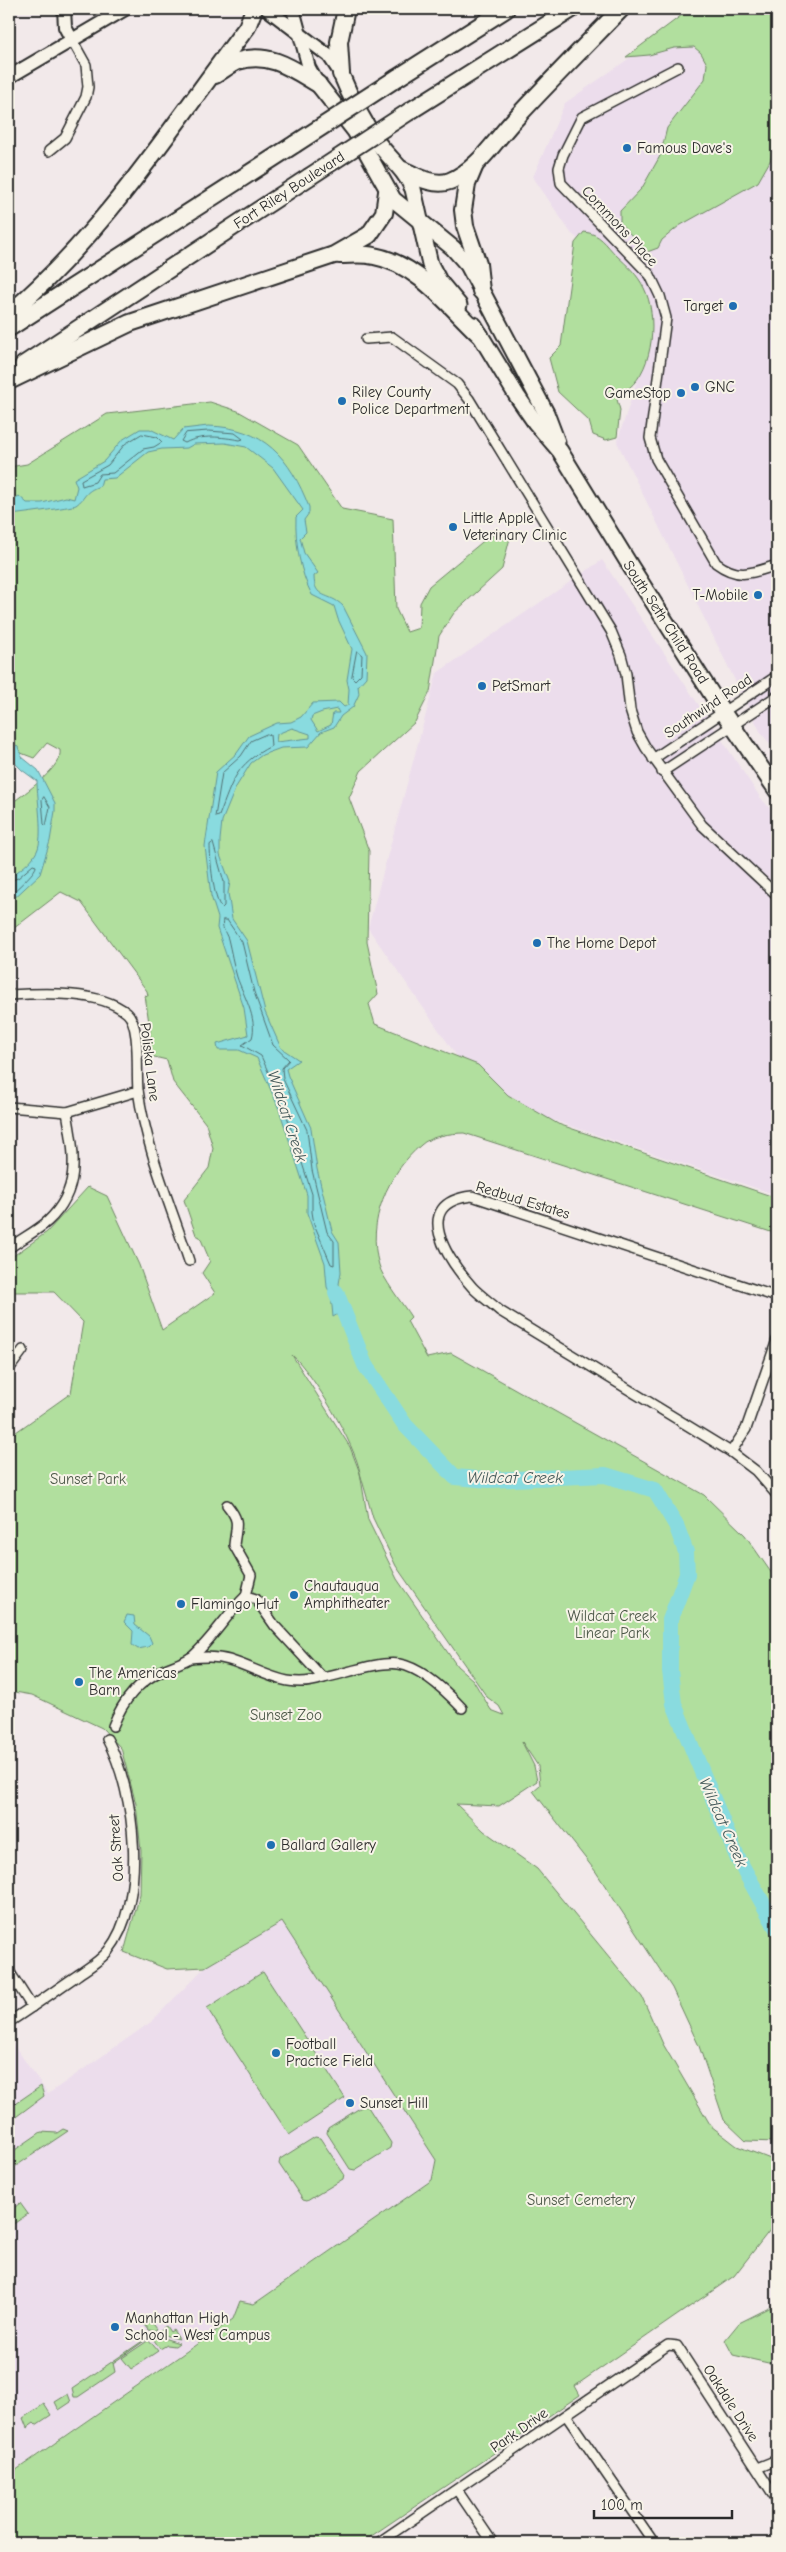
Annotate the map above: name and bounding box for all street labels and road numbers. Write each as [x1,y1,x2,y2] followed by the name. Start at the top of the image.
[230,147,348,233] street label: Fort Riley Boulevard
[578,182,662,270] street label: Commons Place
[619,557,713,687] street label: South Seth Child Road
[661,670,755,742] street label: Southwind Road
[136,1022,164,1103] street label: Poliska Lane
[474,1177,572,1223] street label: Redbud Estates
[105,1813,127,1882] street label: Oak Street
[699,2361,763,2445] street label: Oakdale Drive
[487,2403,552,2456] street label: Park Drive

